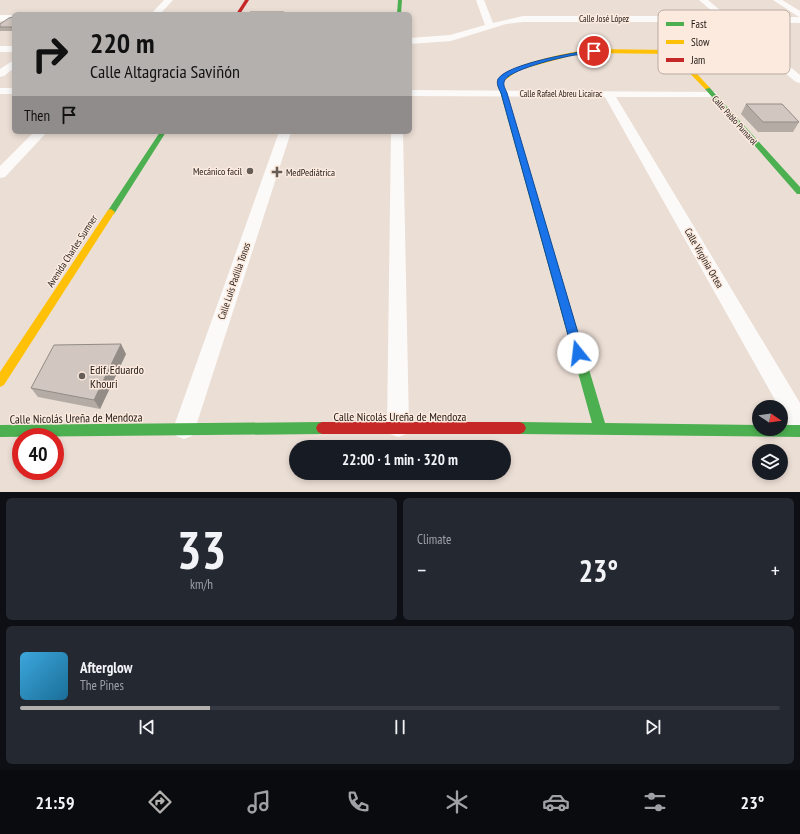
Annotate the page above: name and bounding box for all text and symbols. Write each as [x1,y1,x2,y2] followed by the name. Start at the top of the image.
[658,10,790,74] legend
[579,13,629,24] street label: Calle José López
[691,17,707,31] text: Fast
[90,24,154,61] text: 220 m
[24,28,76,80] icon: right
[577,34,611,68] pin
[691,35,710,49] text: Slow
[583,40,605,62] icon: arrive
[690,53,705,67] text: Jam
[90,60,240,83] text: Calle Altagracia Saviñón
[520,88,603,99] street label: Calle Rafael Abreu Licairac
[710,93,761,147] street label: Calle Pablo Pumarol
[58,104,80,126] icon: arrive
[24,106,50,125] text: Then
[193,165,243,178] place label: Mecánico facil
[245,166,255,176] marker: Mecánico facil
[271,166,283,178] marker: MedPediátrica
[286,166,335,179] place label: MedPediátrica
[44,212,100,290] street label: Avenida Charles Sumner
[682,226,726,290] street label: Calle Virginia Ortea
[215,240,253,321] street label: Calle Luís Padilla Tonos
[557,332,599,374] position arrow
[90,362,144,391] place label: Edif. Eduardo Khouri
[77,371,87,381] marker: Edif. Eduardo Khouri
[752,400,788,436] north arrow
[752,400,788,480] map controls
[9,409,143,427] street label: Calle Nicolás Ureña de Mendoza
[334,409,467,424] street label: Calle Nicolás Ureña de Mendoza
[12,428,64,480] speed limit sign: 40
[752,444,788,480] button: layers
[342,450,458,469] text: 22:00 · 1 min · 320 m
[177,516,226,583] text: 33
[417,531,451,548] text: Climate
[579,551,618,590] text: 23°
[417,556,426,584] text: −
[771,556,780,584] text: +
[190,576,213,593] text: km/h
[80,658,132,677] text: Afterglow
[80,677,124,694] text: The Pines
[136,716,158,738] icon: previous
[389,716,411,738] icon: pause
[642,716,664,738] icon: next
[146,788,174,816] icon: directions
[245,788,273,816] icon: music
[344,788,372,816] icon: phone
[443,788,471,816] icon: climate
[542,788,570,816] icon: car
[641,788,669,816] icon: filters
[36,791,75,814] text: 21:59
[741,791,764,814] text: 23°

